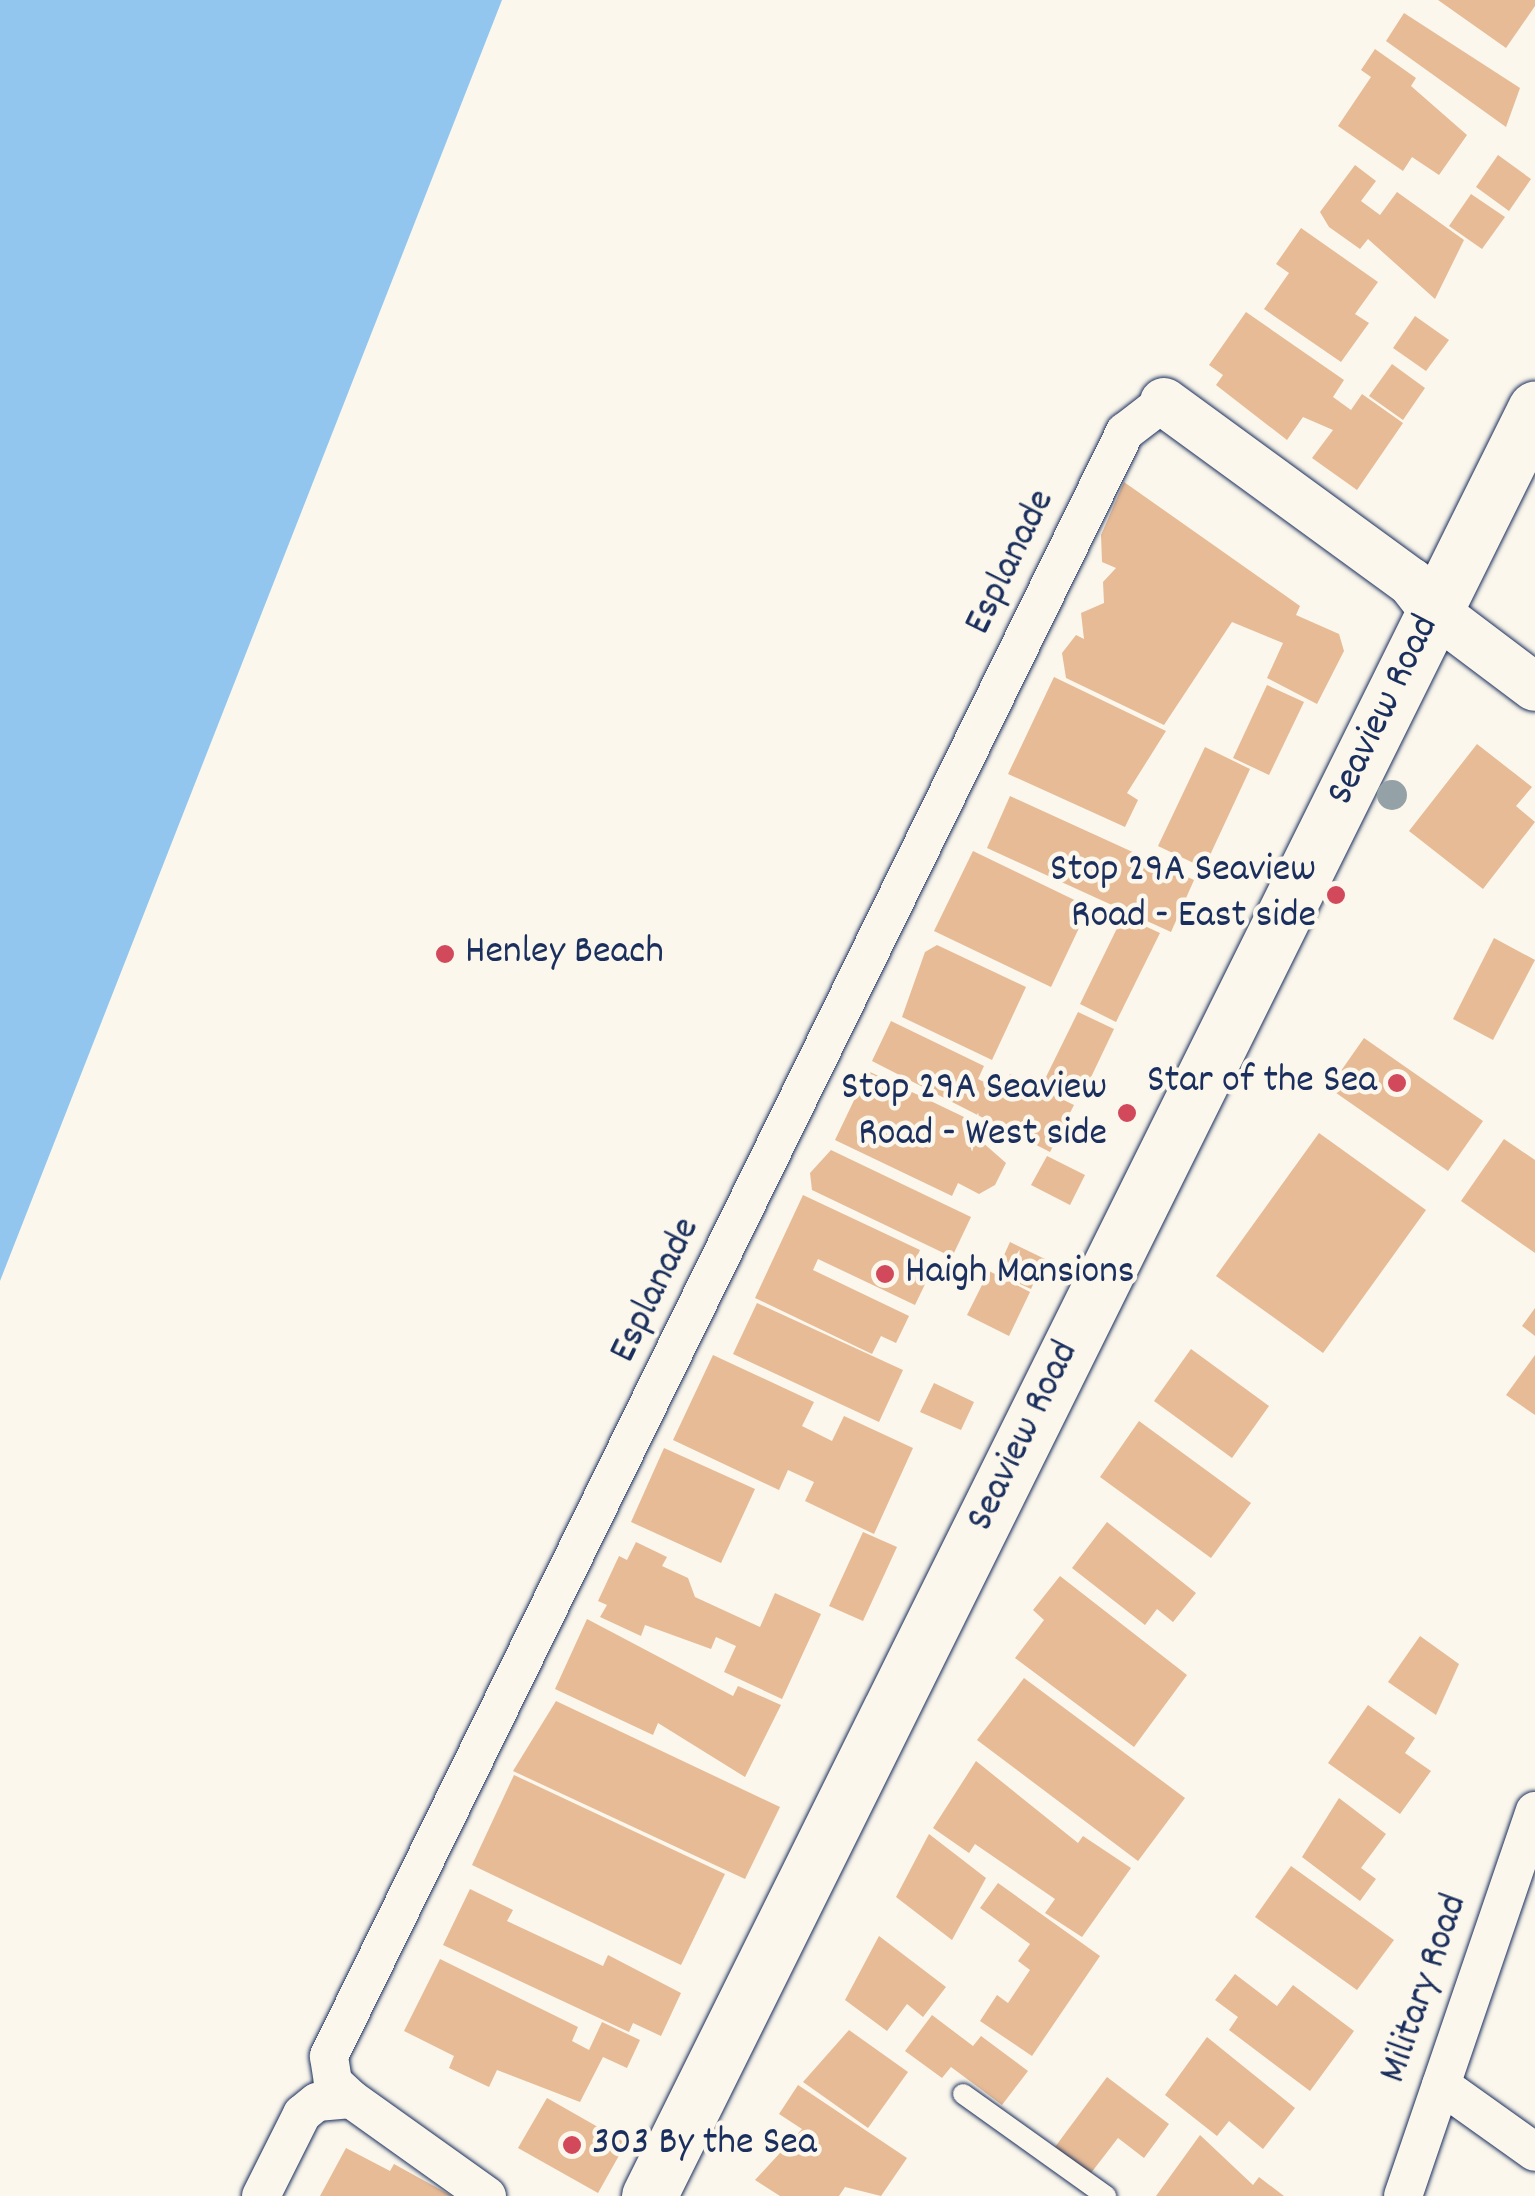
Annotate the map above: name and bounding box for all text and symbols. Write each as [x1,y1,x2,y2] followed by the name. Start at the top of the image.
[956,483,1068,643] street label: Esplanade
[1318,608,1452,814] street label: Seaview Road
[1050,848,1316,942] place label: Stop 29A Seaview Road - East side
[1325,884,1347,906] marker: Stop 29A Seaview Road - East side
[465,930,664,978] place label: Henley Beach
[434,943,456,965] marker: Henley Beach
[1147,1059,1377,1107] place label: Star of the Sea
[841,1066,1107,1160] place label: Stop 29A Seaview Road - West side
[1386,1072,1408,1094] marker: Star of the Sea
[1116,1102,1138,1124] marker: Stop 29A Seaview Road - West side
[601,1211,713,1371] street label: Esplanade
[905,1250,1135,1298] place label: Haigh Mansions
[874,1263,896,1285] marker: Haigh Mansions
[958,1334,1092,1540] street label: Seaview Road
[1371,1888,1481,2090] street label: Military Road
[592,2121,817,2169] place label: 303 By the Sea
[561,2134,583,2156] marker: 303 By the Sea

